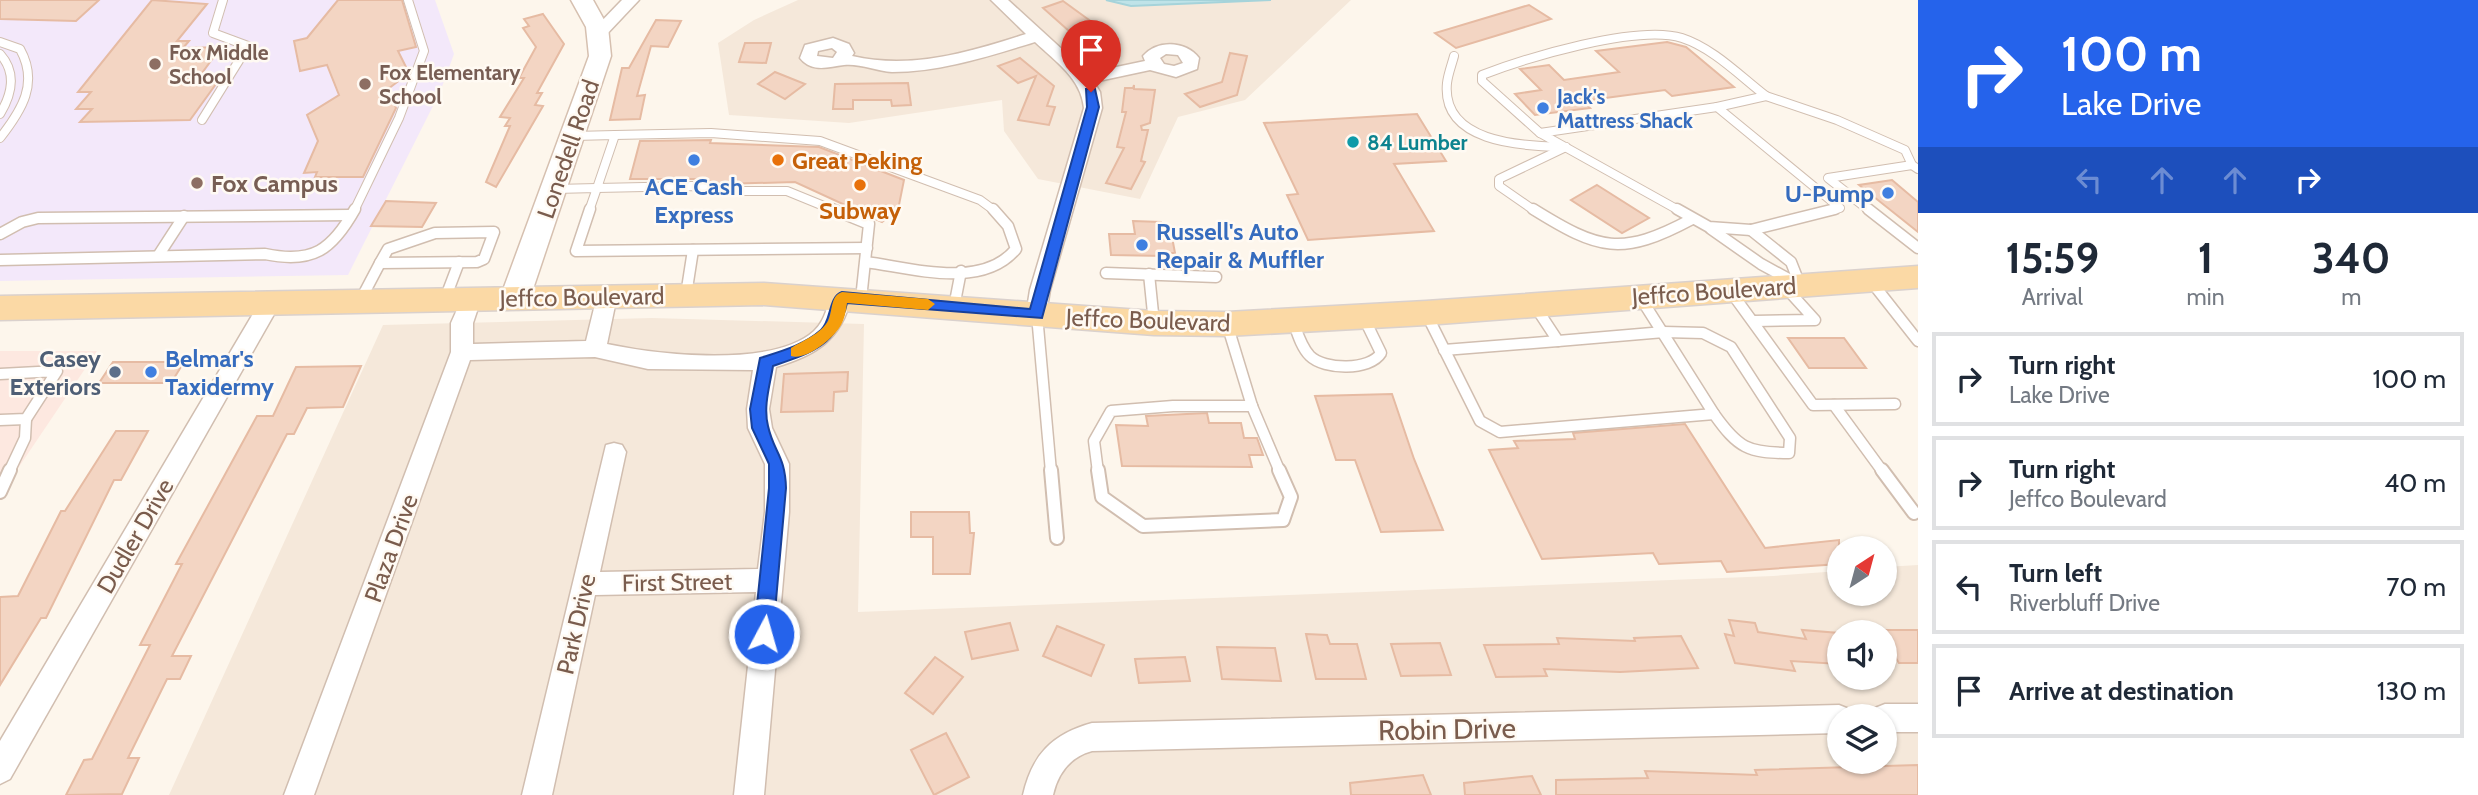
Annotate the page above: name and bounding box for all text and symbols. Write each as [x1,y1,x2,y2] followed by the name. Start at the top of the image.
[1061,20,1121,92] pin
[2061,24,2202,83] text: 100 m
[1946,28,2037,119] icon: right
[1072,31,1110,69] icon: arrive
[169,40,269,89] place label: Fox Middle School
[147,56,163,72] marker: Fox Middle School
[379,60,521,109] place label: Fox Elementary School
[357,76,373,92] marker: Fox Elementary School
[531,76,605,222] street label: Lonedell Road
[1556,84,1694,133] place label: Jack's Mattress Shack
[2061,84,2201,123] text: Lake Drive
[1535,100,1551,116] marker: Jack's Mattress Shack
[1367,130,1467,155] place label: 84 Lumber
[1345,134,1361,150] marker: 84 Lumber
[792,146,922,175] place label: Great Peking
[686,152,702,168] marker: ACE Cash Express
[770,152,786,168] marker: Great Peking
[2070,161,2108,199] icon: left
[2143,161,2181,199] icon: ahead
[2216,161,2254,199] icon: ahead
[2289,161,2327,199] icon: right
[211,169,338,198] place label: Fox Campus
[645,172,743,229] place label: ACE Cash Express
[189,175,205,191] marker: Fox Campus
[852,177,868,193] marker: Subway
[1785,179,1874,208] place label: U-Pump
[1880,185,1896,201] marker: U-Pump
[819,196,901,225] place label: Subway
[1156,217,1324,274] place label: Russell's Auto Repair & Muffler
[2006,232,2099,284] text: 15:59
[2198,232,2213,284] text: 1
[2312,232,2390,284] text: 340
[1134,237,1150,253] marker: Russell's Auto Repair & Muffler
[1630,271,1797,311] street label: Jeffco Boulevard
[498,281,665,313] street label: Jeffco Boulevard
[2022,283,2083,311] text: Arrival
[2187,283,2225,311] text: min
[2341,283,2361,311] text: m
[1064,303,1231,337] street label: Jeffco Boulevard
[10,344,101,401] place label: Casey Exteriors
[165,344,274,401] place label: Belmar's Taxidermy
[2009,349,2115,381] text: Turn right
[1950,360,1988,398] icon: right
[2373,363,2446,395] text: 100 m
[107,364,123,380] marker: Casey Exteriors
[143,364,159,380] marker: Belmar's Taxidermy
[2009,381,2110,409] text: Lake Drive
[2009,453,2115,485] text: Turn right
[1950,464,1988,502] icon: right
[2384,467,2446,499] text: 40 m
[90,473,180,599] street label: Dudler Drive
[2009,485,2167,513] text: Jeffco Boulevard
[358,490,424,606] street label: Plaza Drive
[1827,536,1897,606] north arrow
[1827,536,1897,774] map controls
[2009,557,2102,589] text: Turn left
[622,567,732,597] street label: First Street
[1950,568,1988,606] icon: left
[550,571,602,677] street label: Park Drive
[2386,571,2446,603] text: 70 m
[2009,589,2160,617] text: Riverbluff Drive
[727,597,801,671] position arrow
[1827,620,1897,690] button: sound
[1950,672,1988,710] icon: arrive
[2009,675,2234,707] text: Arrive at destination
[2377,675,2446,707] text: 130 m
[1827,704,1897,774] button: layers
[1378,711,1516,747] street label: Robin Drive

